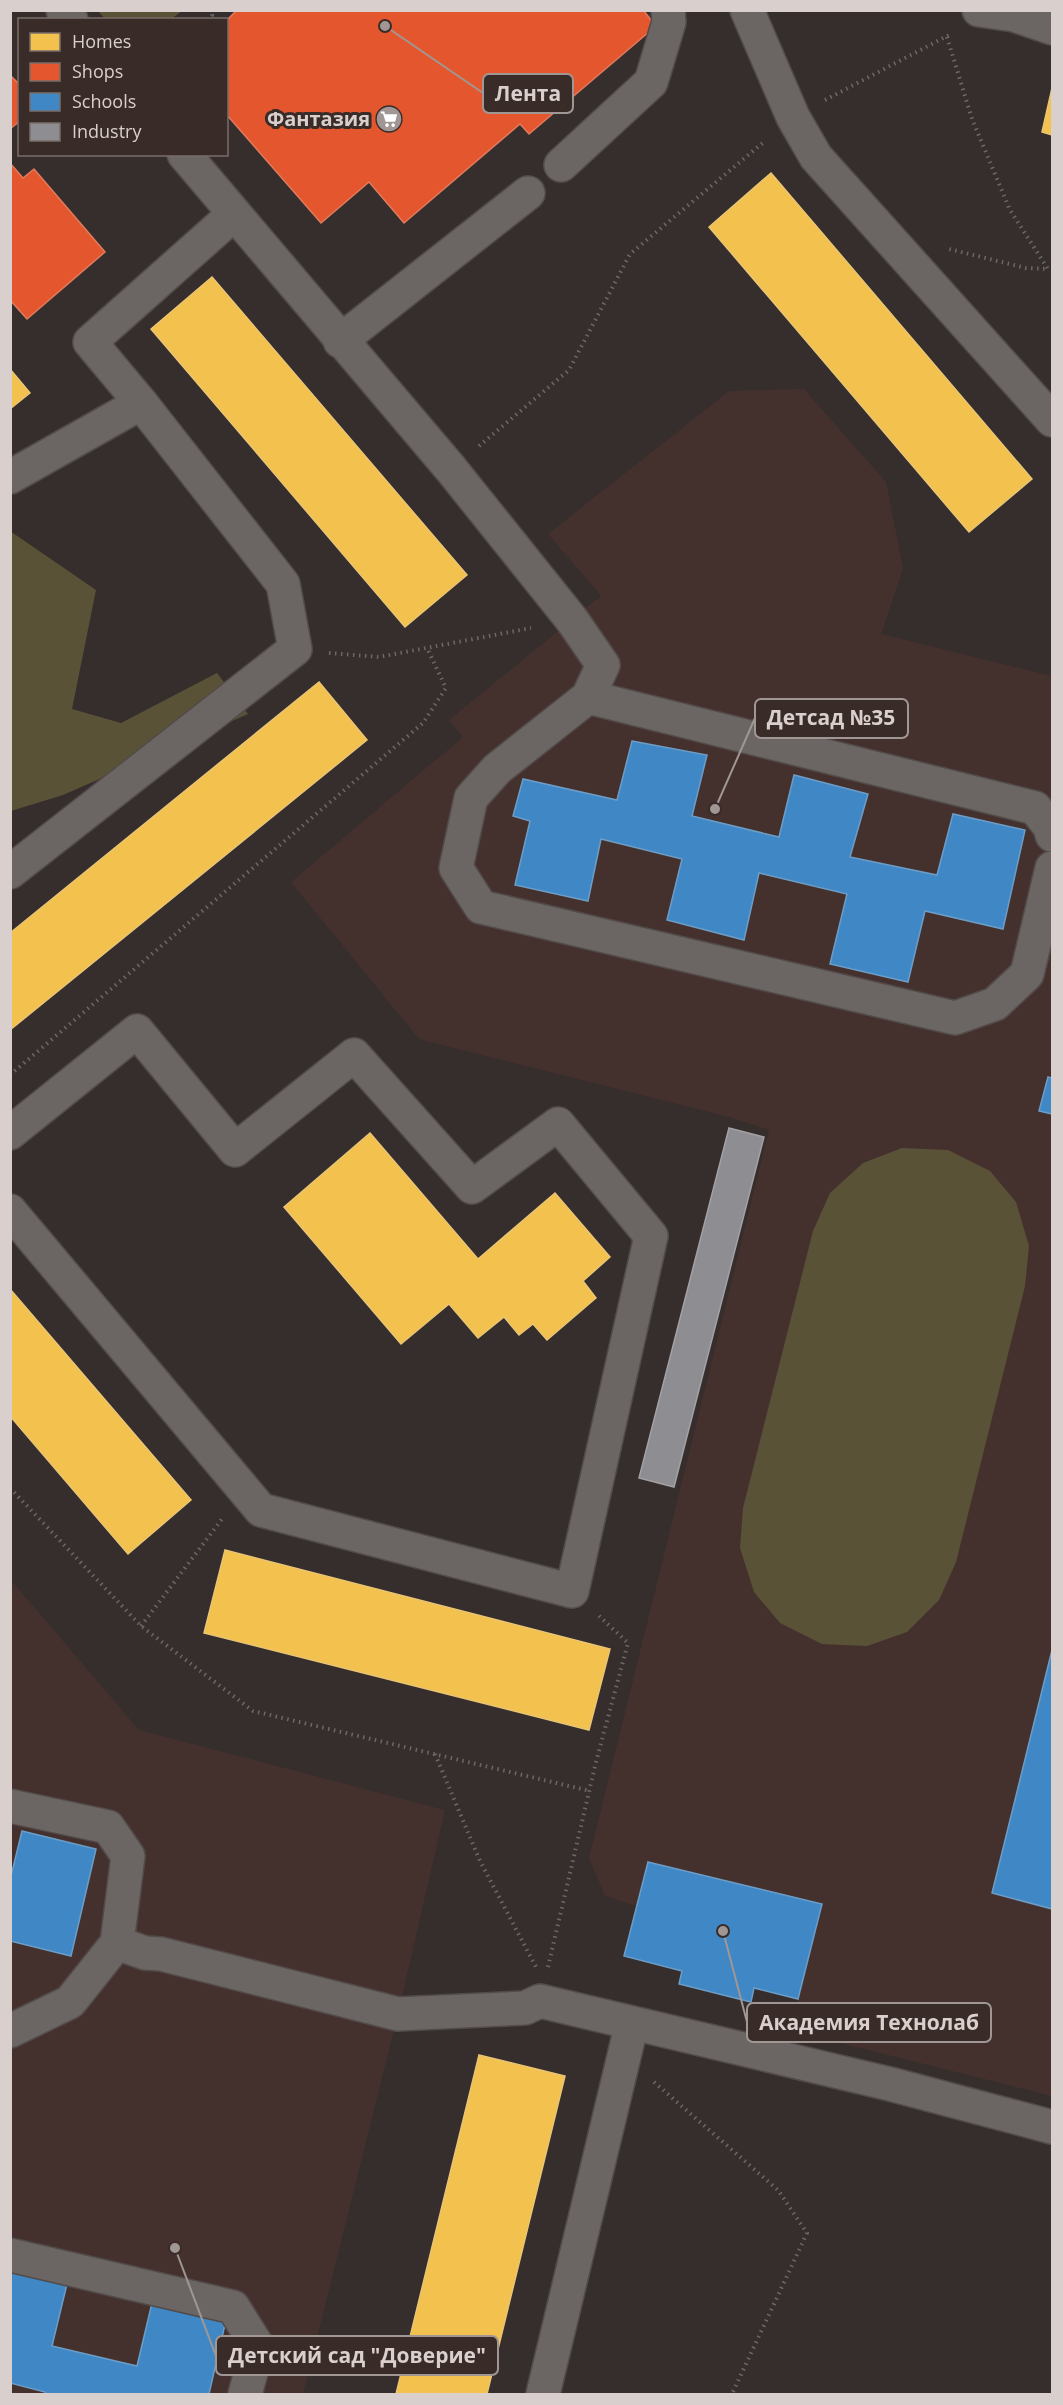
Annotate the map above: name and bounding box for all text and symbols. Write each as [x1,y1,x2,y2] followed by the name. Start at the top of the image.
[18,18,228,156] legend
[72,29,131,53] text: Homes
[72,59,123,83] text: Shops
[483,74,573,113] callout: Лента
[495,79,561,107] text: Лента
[72,89,136,113] text: Schools
[374,104,404,134] supermarket icon: Фантазия
[267,105,370,132] place label: Фантазия
[72,119,142,143] text: Industry
[755,699,908,738] callout: Детсад №35
[767,703,895,731] text: Детсад №35
[747,2003,991,2042] callout: Академия Технолаб
[759,2008,979,2036] text: Академия Технолаб
[216,2336,498,2375] callout: Детский сад "Доверие"
[228,2341,486,2369] text: Детский сад "Доверие"

